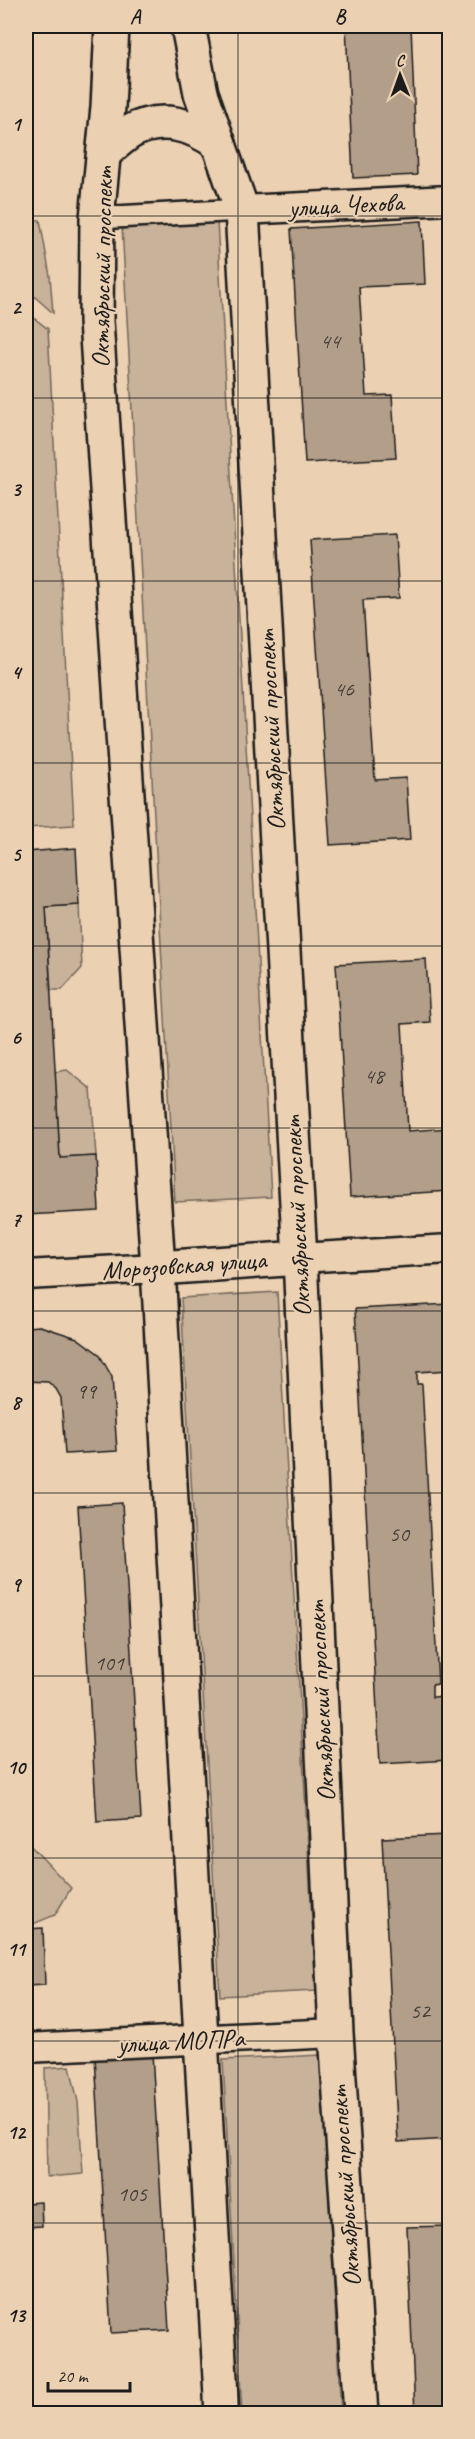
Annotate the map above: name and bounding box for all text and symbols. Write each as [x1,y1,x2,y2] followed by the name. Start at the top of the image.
[130,4,142,29] text: A
[335,4,347,29] text: B
[370,45,430,105] north arrow
[396,51,406,71] text: С
[12,112,23,137] text: 1
[84,164,120,368] street label: Октябрьский проспект
[286,185,407,225] street label: улица Чехова
[12,295,23,320] text: 2
[320,327,342,355] house number: 44
[12,477,23,502] text: 3
[249,627,293,832] street label: Октябрьский проспект
[12,660,24,685] text: 4
[334,675,355,703] house number: 46
[12,842,23,867] text: 5
[11,1025,22,1050] text: 6
[364,1062,386,1090] house number: 48
[275,1113,319,1318] street label: Октябрьский проспект
[12,1207,23,1232] text: 7
[101,1243,269,1287] street label: Морозовская улица
[76,1377,98,1405] house number: 99
[12,1390,24,1415] text: 8
[389,1520,411,1548] house number: 50
[12,1572,23,1597] text: 9
[299,1598,343,1803] street label: Октябрьский проспект
[94,1649,125,1677] house number: 101
[7,1755,27,1780] text: 10
[7,1937,27,1962] text: 11
[410,1997,432,2025] house number: 52
[115,2021,247,2061] street label: улица МОПРа
[321,2083,368,2288] street label: Октябрьский проспект
[7,2120,27,2145] text: 12
[117,2180,148,2208] house number: 105
[7,2303,27,2328] text: 13
[48,2355,130,2393] scale bar
[57,2365,90,2387] text: 20 m

